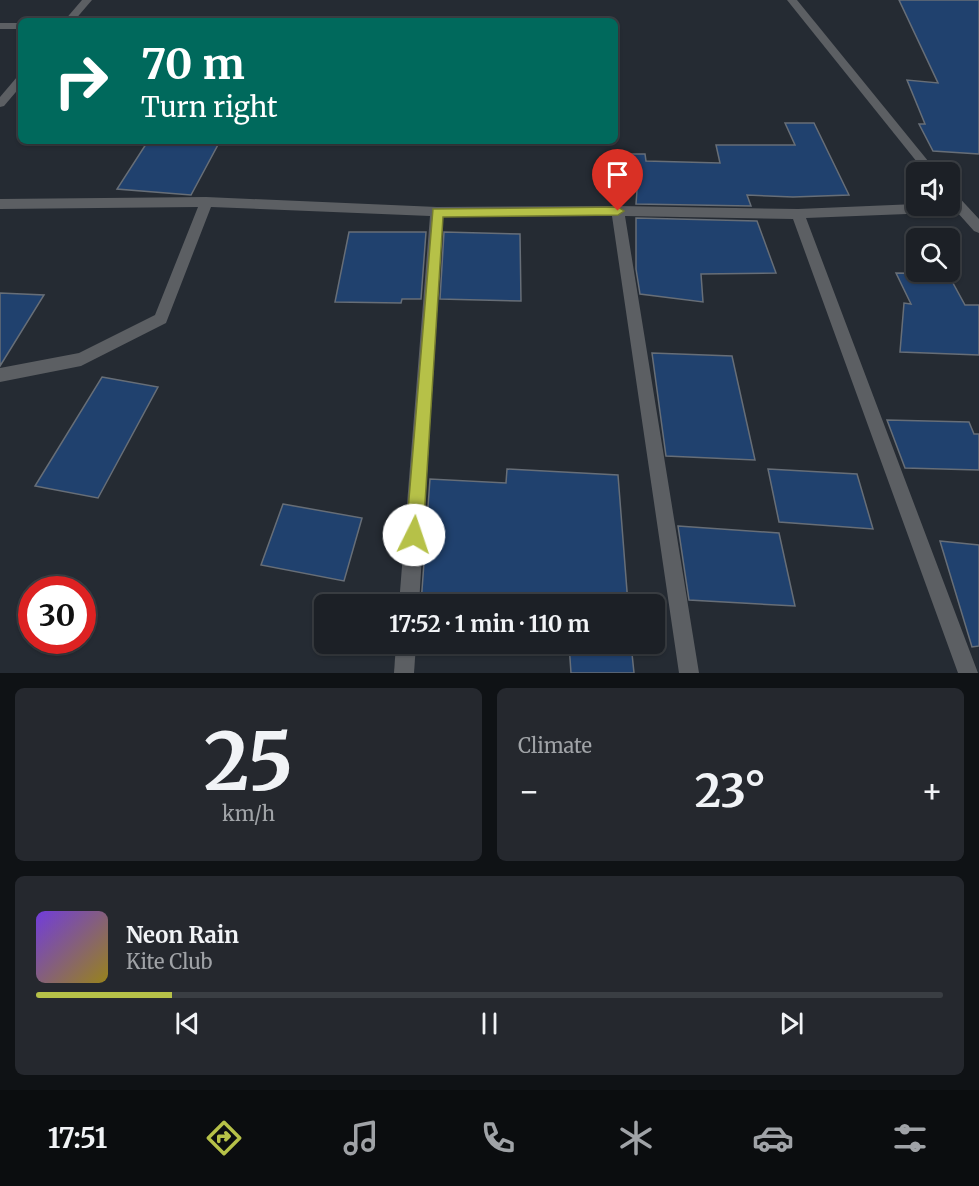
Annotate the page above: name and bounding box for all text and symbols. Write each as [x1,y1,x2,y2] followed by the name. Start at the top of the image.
[141,38,245,90] text: 70 m
[42,42,120,120] icon: right
[141,90,278,124] text: Turn right
[592,149,643,211] pin
[601,158,634,191] icon: arrive
[906,162,960,282] map controls
[906,162,960,216] button: sound
[906,228,960,282] button: search
[382,503,446,567] position arrow
[18,576,96,654] speed limit sign: 30
[389,610,590,638] text: 17:52 · 1 min · 110 m
[204,713,293,811] text: 25
[518,733,592,758] text: Climate
[695,763,766,819] text: 23°
[518,771,540,812] text: −
[921,771,943,812] text: +
[222,801,275,826] text: km/h
[126,921,239,949] text: Neon Rain
[126,949,212,974] text: Kite Club
[171,1007,204,1040] icon: previous
[473,1007,506,1040] icon: pause
[775,1007,808,1040] icon: next
[203,1117,245,1159] icon: directions
[340,1117,382,1159] icon: music
[477,1117,519,1159] icon: phone
[615,1117,657,1159] icon: climate
[752,1117,794,1159] icon: car
[889,1117,931,1159] icon: filters
[48,1121,107,1155] text: 17:51

